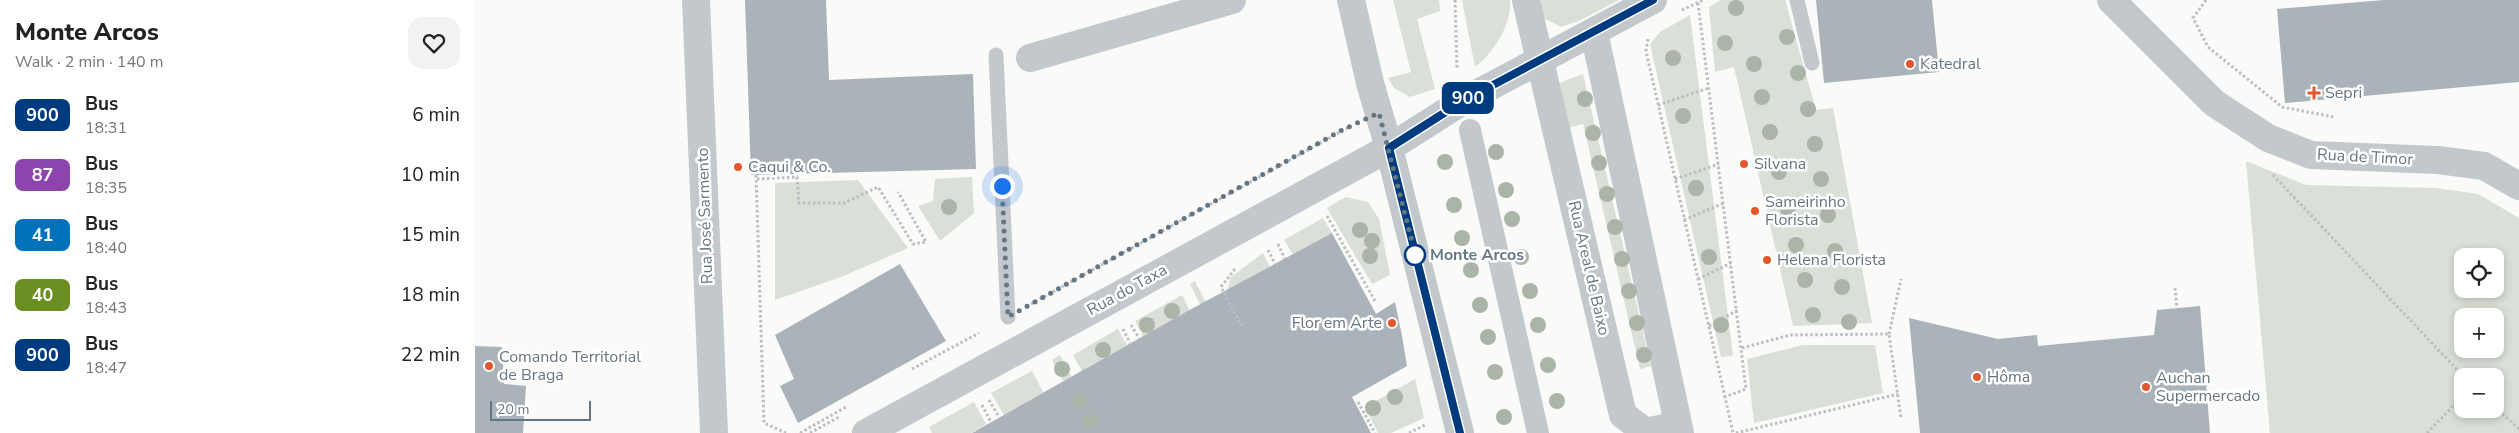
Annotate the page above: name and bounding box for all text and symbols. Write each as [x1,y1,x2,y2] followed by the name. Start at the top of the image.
[15,16,159,48] text: Monte Arcos
[408,17,460,69] button: heart
[15,51,163,73] text: Walk · 2 min · 140 m
[1920,53,1981,75] place label: Katedral
[1904,58,1916,70] marker: Katedral
[1439,82,1497,114] line badge: 900
[2325,82,2362,104] place label: Sepri
[1452,86,1484,110] text: 900
[2307,86,2321,100] marker: Sepri
[85,91,118,117] text: Bus
[412,102,460,128] text: 6 min
[26,103,59,127] text: 900
[85,117,127,139] text: 18:31
[2317,144,2414,171] street label: Rua de Timor
[692,147,718,285] street label: Rua José Sarmento
[85,151,118,177] text: Bus
[1754,153,1806,175] place label: Silvana
[748,156,831,178] place label: Caqui & Co.
[1738,158,1750,170] marker: Silvana
[732,161,744,173] marker: Caqui & Co.
[401,162,460,188] text: 10 min
[32,163,53,187] text: 87
[990,174,1015,199] your location
[85,177,127,199] text: 18:35
[1765,191,1846,231] place label: Sameirinho Florista
[1563,199,1615,338] street label: Rua Areal de Baixo
[1749,205,1761,217] marker: Sameirinho Florista
[85,211,118,237] text: Bus
[401,222,460,248] text: 15 min
[32,223,53,247] text: 41
[85,237,127,259] text: 18:40
[1404,244,1426,266] marker: Monte Arcos
[1430,244,1524,266] place label: Monte Arcos
[2454,248,2504,418] map controls
[2454,248,2504,298] button: locate
[1777,249,1886,271] place label: Helena Florista
[1761,254,1773,266] marker: Helena Florista
[1083,259,1171,321] street label: Rua do Taxa
[85,271,118,297] text: Bus
[401,282,460,308] text: 18 min
[32,283,53,307] text: 40
[85,297,127,319] text: 18:43
[2454,308,2504,358] button: +
[1292,312,1382,334] place label: Flor em Arte
[1386,317,1398,329] marker: Flor em Arte
[85,331,118,357] text: Bus
[401,342,460,368] text: 22 min
[26,343,59,367] text: 900
[499,346,641,386] place label: Comando Territorial de Braga
[85,357,127,379] text: 18:47
[483,360,495,372] marker: Comando Territorial de Braga
[1987,366,2030,388] place label: Hôma
[2156,367,2260,407] place label: Auchan Supermercado
[2454,368,2504,418] button: −
[1971,371,1983,383] marker: Hôma
[2140,381,2152,393] marker: Auchan Supermercado
[490,398,591,421] scale bar
[497,400,529,419] text: 20 m

